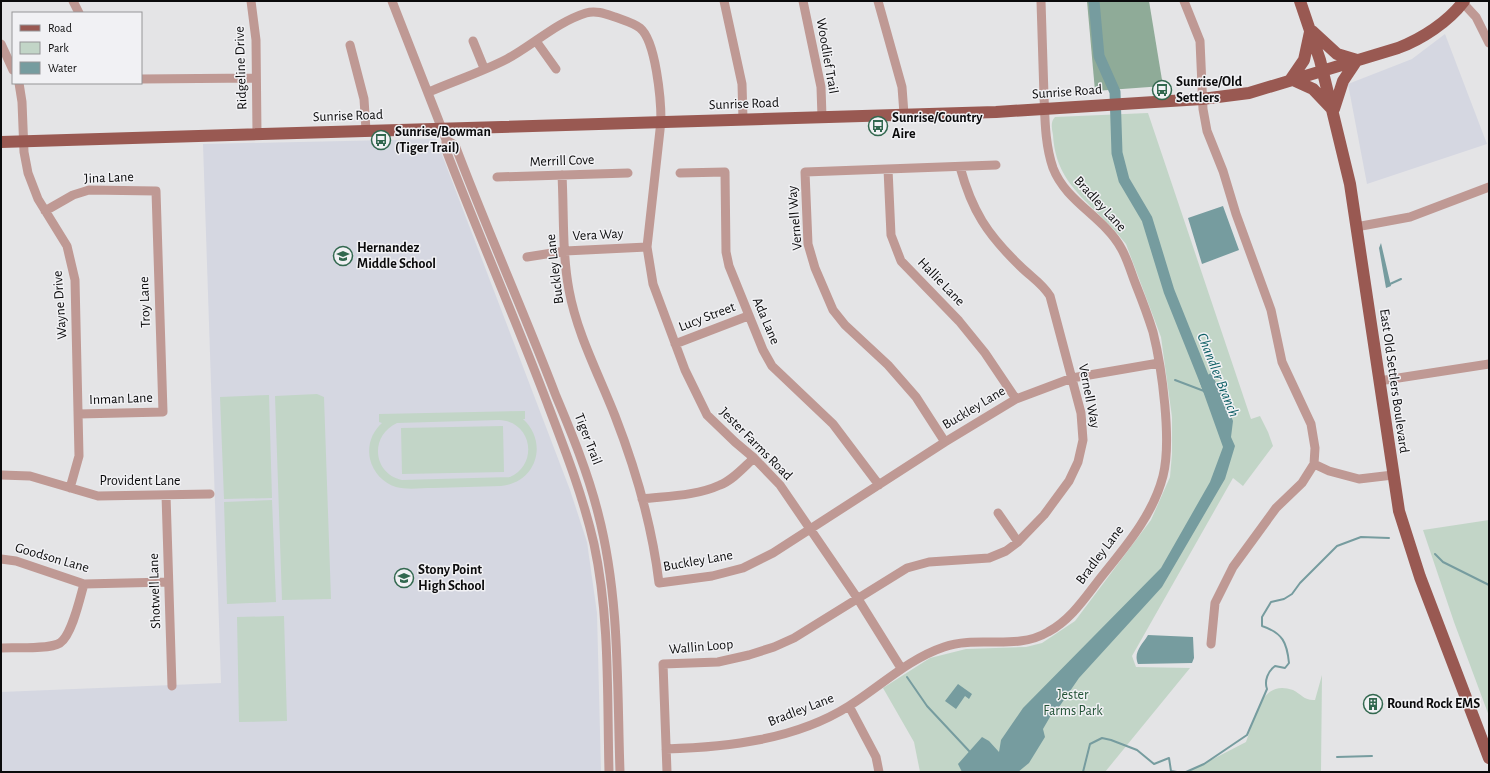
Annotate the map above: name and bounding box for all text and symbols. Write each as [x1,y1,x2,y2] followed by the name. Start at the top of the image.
[12,12,142,84] legend
[813,17,841,95] street label: Woodlief Trail
[48,22,72,34] text: Road
[233,26,249,110] street label: Ridgeline Drive
[48,42,69,54] text: Park
[48,62,77,74] text: Water
[1176,75,1243,105] place label: Sunrise/Old Settlers
[1151,79,1173,101] bus stop icon: Sunrise/Old Settlers
[1031,83,1103,101] street label: Sunrise Road
[709,96,779,112] street label: Sunrise Road
[313,108,383,124] street label: Sunrise Road
[892,111,983,141] place label: Sunrise/Country Aire
[867,115,889,137] bus stop icon: Sunrise/Country Aire
[395,125,491,155] place label: Sunrise/Bowman (Tiger Trail)
[370,129,392,151] bus stop icon: Sunrise/Bowman (Tiger Trail)
[529,153,595,169] street label: Merrill Cove
[84,170,134,186] street label: Jina Lane
[1071,174,1129,234] street label: Bradley Lane
[785,185,805,251] street label: Vernell Way
[572,227,624,243] street label: Vera Way
[544,233,566,305] street label: Buckley Lane
[357,241,436,271] place label: Hernandez Middle School
[332,245,354,267] school or university icon: Hernandez Middle School
[915,255,967,309] street label: Hallie Lane
[51,270,69,340] street label: Wayne Drive
[137,276,153,328] street label: Troy Lane
[750,295,782,347] street label: Ada Lane
[677,300,738,334] street label: Lucy Street
[1377,308,1411,454] street label: East Old Settlers Boulevard
[1194,331,1242,419] water label: Chandler Branch
[1076,363,1102,429] street label: Vernell Way
[940,384,1008,432] street label: Buckley Lane
[89,391,153,407] street label: Inman Lane
[717,405,795,483] street label: Jester Farms Road
[572,411,604,467] street label: Tiger Trail
[99,474,181,488] street label: Provident Lane
[1073,523,1127,587] street label: Bradley Lane
[13,541,91,575] street label: Goodson Lane
[662,548,734,574] street label: Buckley Lane
[147,553,163,629] street label: Shotwell Lane
[418,563,485,593] place label: Stony Point High School
[393,567,415,589] school or university icon: Stony Point High School
[668,637,734,657] street label: Wallin Loop
[1043,688,1103,718] park label: Jester Farms Park
[766,691,836,729] street label: Bradley Lane
[1362,693,1384,715] building icon: Round Rock EMS
[1387,697,1480,711] place label: Round Rock EMS

